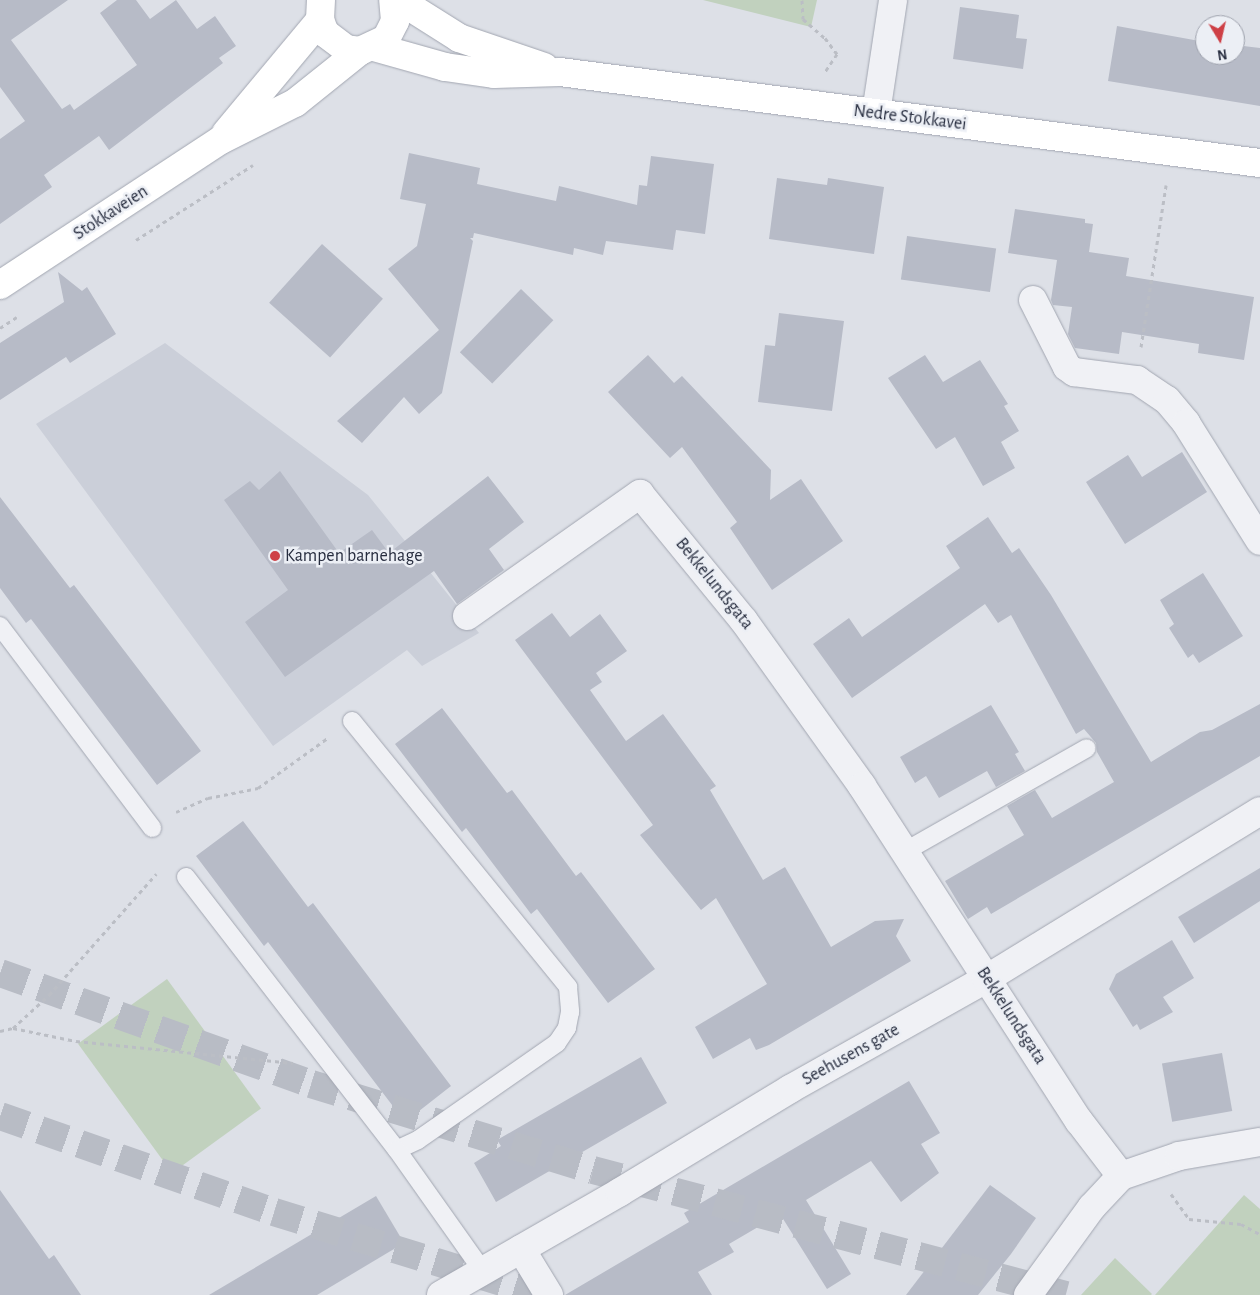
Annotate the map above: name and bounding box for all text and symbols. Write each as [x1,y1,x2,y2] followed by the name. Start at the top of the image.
[1195,15,1245,65] north arrow
[1216,46,1228,62] text: N
[852,100,968,136] street label: Nedre Stokkavei
[70,181,152,245] street label: Stokkaveien
[670,534,758,634] street label: Bekkelundsgata
[285,545,422,567] place label: Kampen barnehage
[269,550,281,562] marker: Kampen barnehage
[971,963,1051,1069] street label: Bekkelundsgata
[799,1019,903,1091] street label: Seehusens gate

